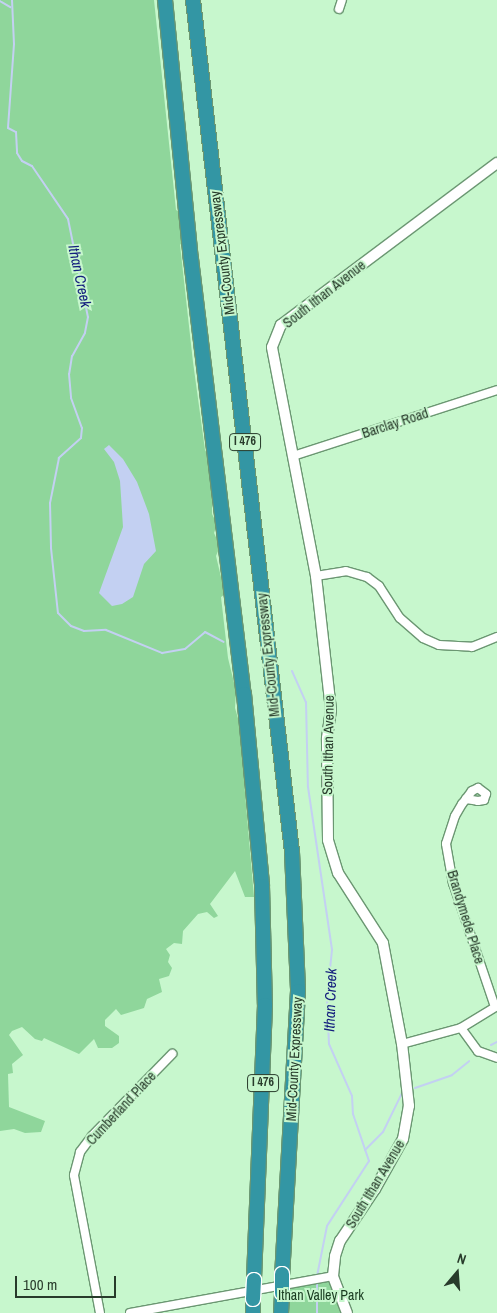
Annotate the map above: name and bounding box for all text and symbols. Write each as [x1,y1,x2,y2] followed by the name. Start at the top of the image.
[206,190,238,316] street label: Mid-County Expressway
[65,243,95,309] water label: Ithan Creek
[279,256,369,332] street label: South Ithan Avenue
[360,404,430,442] street label: Barclay Road
[229,432,261,452] road number: I 476
[253,592,283,718] street label: Mid-County Expressway
[319,695,337,795] street label: South Ithan Avenue
[444,868,488,966] street label: Brandymede Place
[320,968,340,1032] water label: Ithan Creek
[282,996,306,1122] street label: Mid-County Expressway
[83,1068,159,1148] street label: Cumberland Place
[247,1074,279,1092] road number: I 476
[342,1137,408,1231] street label: South Ithan Avenue
[432,1248,482,1298] north arrow
[455,1249,468,1269] text: N
[18,1266,119,1298] scale bar
[23,1274,57,1295] text: 100 m
[278,1287,364,1303] park label: Ithan Valley Park

